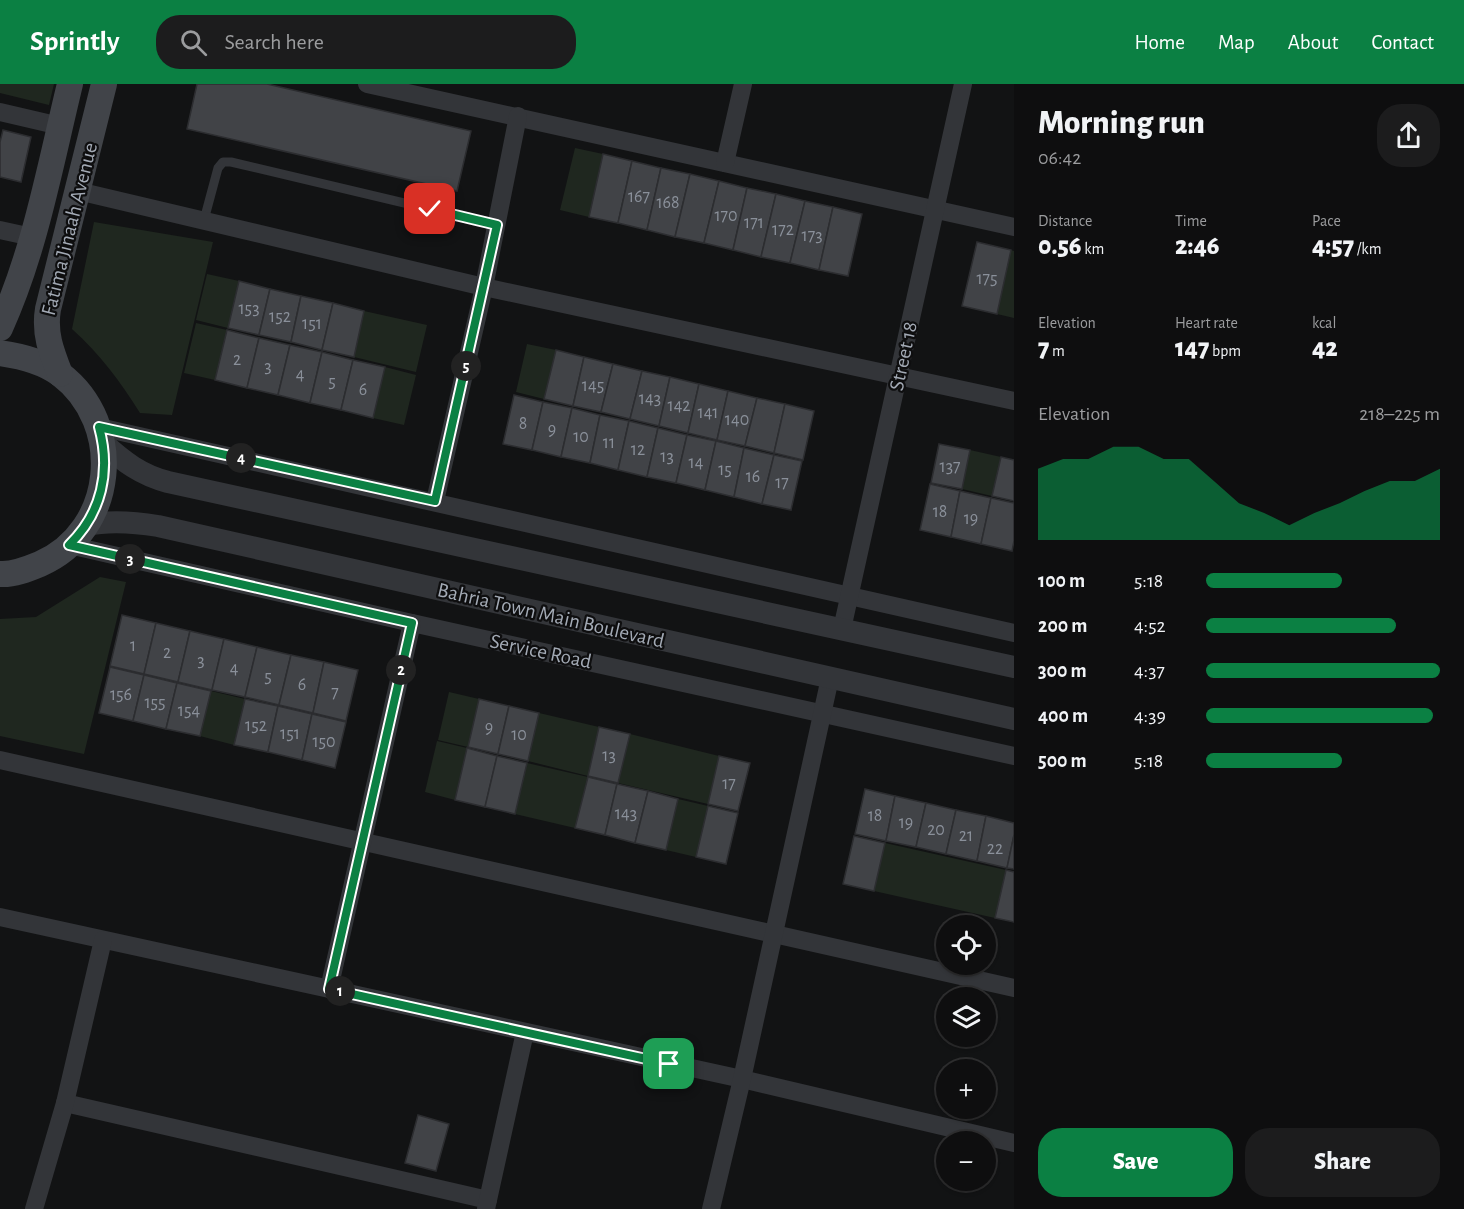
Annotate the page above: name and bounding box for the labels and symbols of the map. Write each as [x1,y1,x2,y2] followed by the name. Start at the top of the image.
[38,141,101,318] street label: Fatima Jinaah Avenue
[404,183,455,234] pin
[628,188,650,206] house number: 167
[656,194,680,212] house number: 168
[714,207,738,225] house number: 170
[744,214,764,232] house number: 171
[772,221,794,239] house number: 172
[801,227,823,245] house number: 173
[976,270,998,288] house number: 175
[238,300,260,318] house number: 153
[269,308,291,326] house number: 152
[302,315,322,333] house number: 151
[886,320,921,393] street label: Street 18
[233,351,241,369] house number: 2
[451,351,481,381] pin: 5
[264,358,272,376] house number: 3
[296,366,305,384] house number: 4
[328,373,336,391] house number: 5
[582,377,604,395] house number: 145
[359,381,367,399] house number: 6
[639,390,661,408] house number: 143
[667,397,691,415] house number: 142
[697,404,719,422] house number: 141
[725,411,749,429] house number: 140
[519,415,527,433] house number: 8
[548,421,556,439] house number: 9
[573,428,589,446] house number: 10
[603,434,615,452] house number: 11
[631,441,645,459] house number: 12
[226,443,256,473] pin: 4
[660,448,674,466] house number: 13
[689,454,704,472] house number: 14
[939,458,961,476] house number: 137
[718,461,732,479] house number: 15
[746,468,760,486] house number: 16
[775,474,789,492] house number: 17
[933,503,947,521] house number: 18
[964,510,978,528] house number: 19
[115,544,145,574] pin: 3
[435,579,666,652] street label: Bahria Town Main Boulevard
[488,630,594,673] street label: Service Road
[130,637,136,655] house number: 1
[163,644,171,662] house number: 2
[197,652,205,670] house number: 3
[386,655,416,685] pin: 2
[230,660,239,678] house number: 4
[264,668,272,686] house number: 5
[298,676,306,694] house number: 6
[331,684,339,702] house number: 7
[110,686,132,704] house number: 156
[144,694,166,712] house number: 155
[178,702,201,720] house number: 154
[245,717,267,735] house number: 152
[485,719,493,737] house number: 9
[280,725,300,743] house number: 151
[511,726,527,744] house number: 10
[312,733,336,751] house number: 150
[602,747,616,765] house number: 13
[722,775,736,793] house number: 17
[615,805,637,823] house number: 143
[868,807,882,825] house number: 18
[899,814,913,832] house number: 19
[927,821,945,839] house number: 20
[959,827,973,845] house number: 21
[987,840,1003,858] house number: 22
[325,976,355,1006] pin: 1
[643,1038,694,1089] pin

